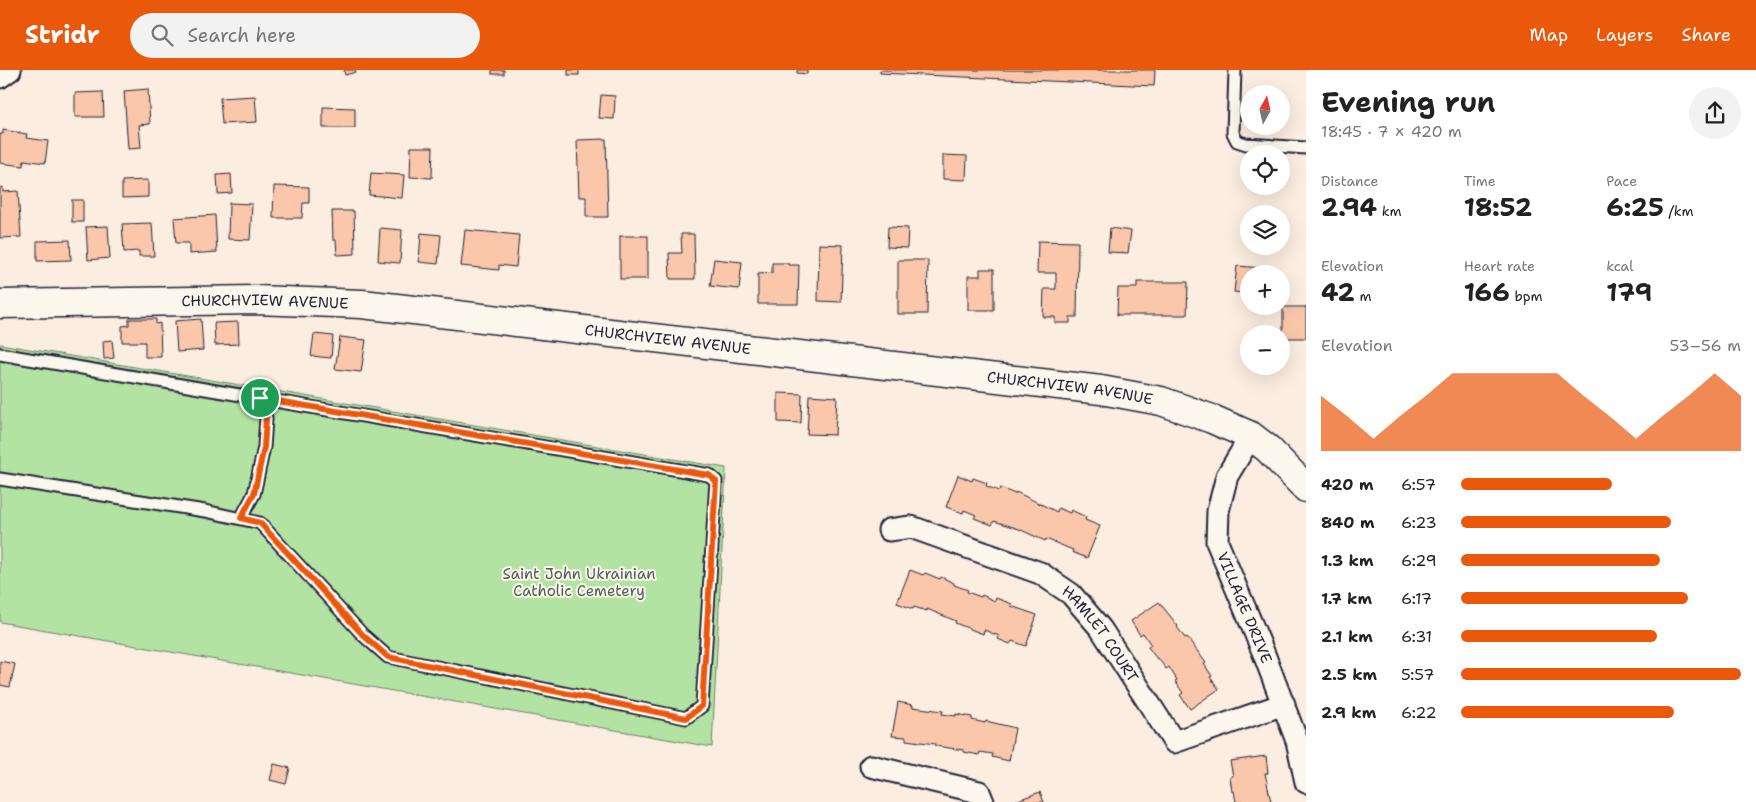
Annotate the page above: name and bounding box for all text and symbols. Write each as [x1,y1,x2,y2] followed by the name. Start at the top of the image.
[130,13,480,58] search box
[25,19,100,51] text: Stridr
[148,21,176,49] icon: search
[188,23,296,48] text: Search here
[1530,23,1568,47] text: Map
[1596,23,1653,47] text: Layers
[1681,23,1731,47] text: Share
[1321,83,1496,121] text: Evening run
[1240,85,1290,135] north arrow
[1240,85,1290,375] map controls
[1689,87,1741,139] button: share
[1321,121,1462,142] text: 18:45 · 7 × 420 m
[1240,145,1290,195] button: locate
[1321,172,1378,190] text: Distance
[1464,172,1496,190] text: Time
[1606,172,1637,190] text: Pace
[1321,190,1377,224] text: 2.94
[1464,190,1532,224] text: 18:52
[1606,190,1664,224] text: 6:25
[1377,202,1402,220] text: km
[1664,202,1694,220] text: /km
[1240,205,1290,255] button: layers
[1321,257,1384,275] text: Elevation
[1464,257,1535,275] text: Heart rate
[1606,257,1634,275] text: kcal
[1240,265,1290,315] button: +
[1321,275,1355,309] text: 42
[1464,275,1510,309] text: 166
[1606,275,1652,309] text: 179
[1355,287,1371,305] text: m
[1510,287,1543,305] text: bpm
[181,290,349,313] street label: CHURCHVIEW AVENUE
[584,320,752,359] street label: CHURCHVIEW AVENUE
[1240,325,1290,375] button: −
[1321,335,1393,356] text: Elevation
[1670,335,1741,356] text: 53–56 m
[986,367,1155,409] street label: CHURCHVIEW AVENUE
[239,377,281,419] pin
[246,384,274,412] icon: arrive
[1321,474,1373,495] text: 420 m
[1401,474,1436,495] text: 6:57
[1321,512,1374,533] text: 840 m
[1401,512,1437,533] text: 6:23
[1212,549,1277,666] street label: VILLAGE DRIVE
[1321,550,1374,571] text: 1.3 km
[1401,550,1437,571] text: 6:29
[503,564,655,601] park label: Saint John Ukrainian Catholic Cemetery
[1058,581,1143,686] street label: HAMLET COURT
[1321,588,1372,609] text: 1.7 km
[1401,588,1432,609] text: 6:17
[1321,626,1373,647] text: 2.1 km
[1401,626,1432,647] text: 6:31
[1321,664,1377,685] text: 2.5 km
[1401,664,1434,685] text: 5:57
[1321,702,1376,723] text: 2.9 km
[1401,702,1437,723] text: 6:22

